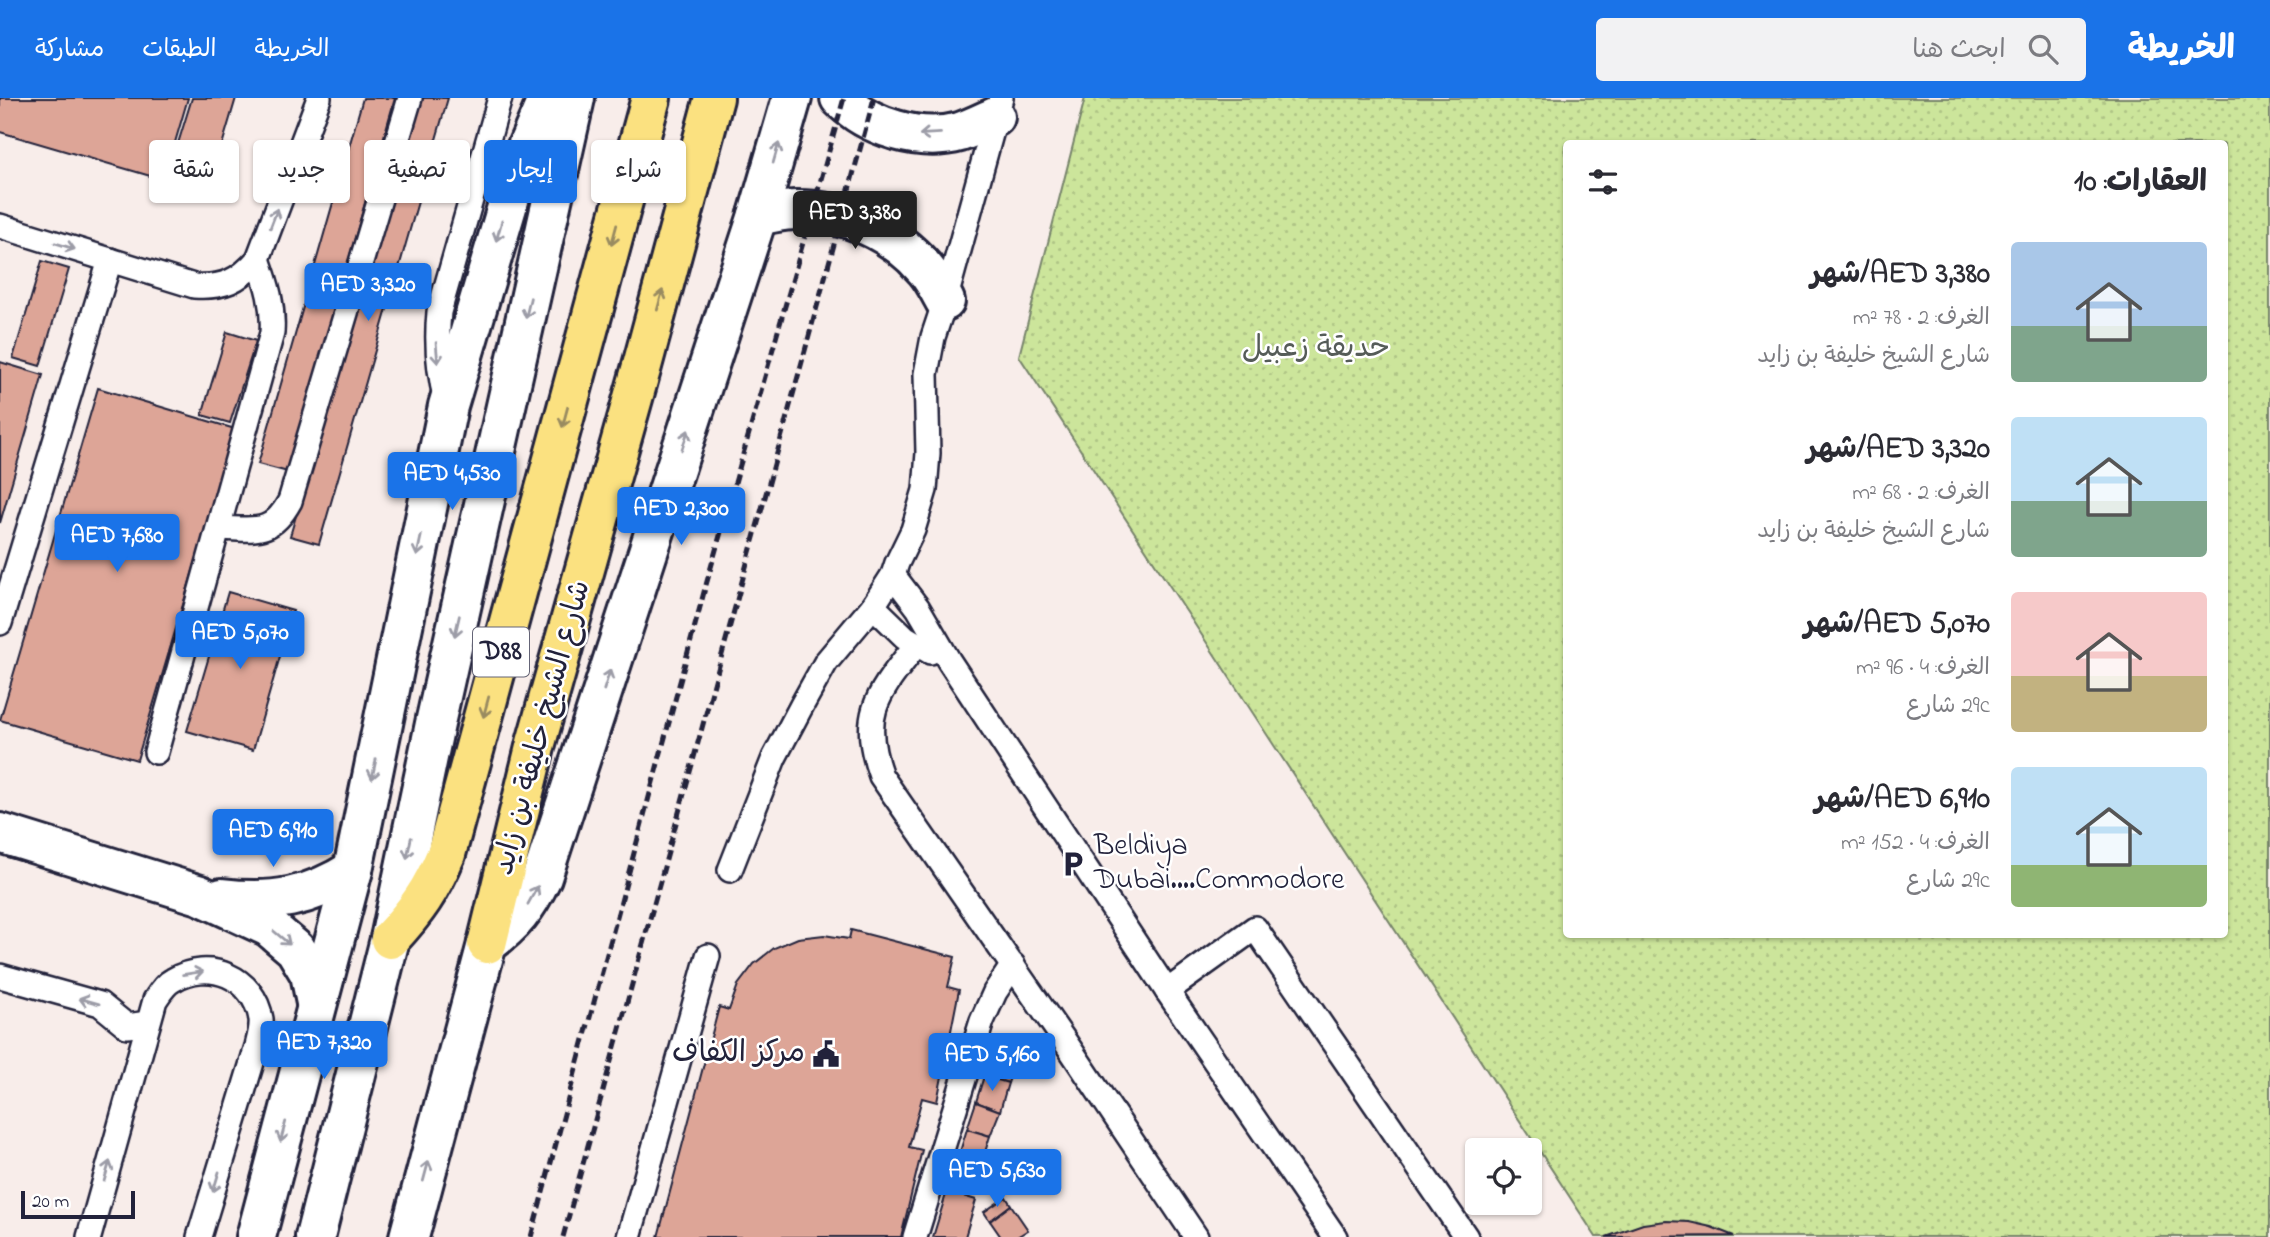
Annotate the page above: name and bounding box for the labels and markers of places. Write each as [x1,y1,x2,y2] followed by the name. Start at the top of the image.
[775,192,935,251] pin: AED 3,380
[288,264,448,323] pin: AED 3,320
[372,452,532,512] pin: AED 4,530
[601,488,761,547] pin: AED 2,300
[37,514,197,574] pin: AED 7,680
[160,612,320,671] pin: AED 5,070
[193,810,353,869] pin: AED 6,910
[1093,825,1345,903] place label: Beldiya Dubai....Commodore
[1058,849,1088,879] parking icon: Beldiya Dubai....Commodore
[244,1021,404,1081] pin: AED 7,320
[672,1032,805,1076] place label: مركز الكفاف
[912,1034,1072,1093] pin: AED 5,160
[811,1039,841,1069] public building icon: مركز الكفاف
[917,1150,1077,1209] pin: AED 5,630

